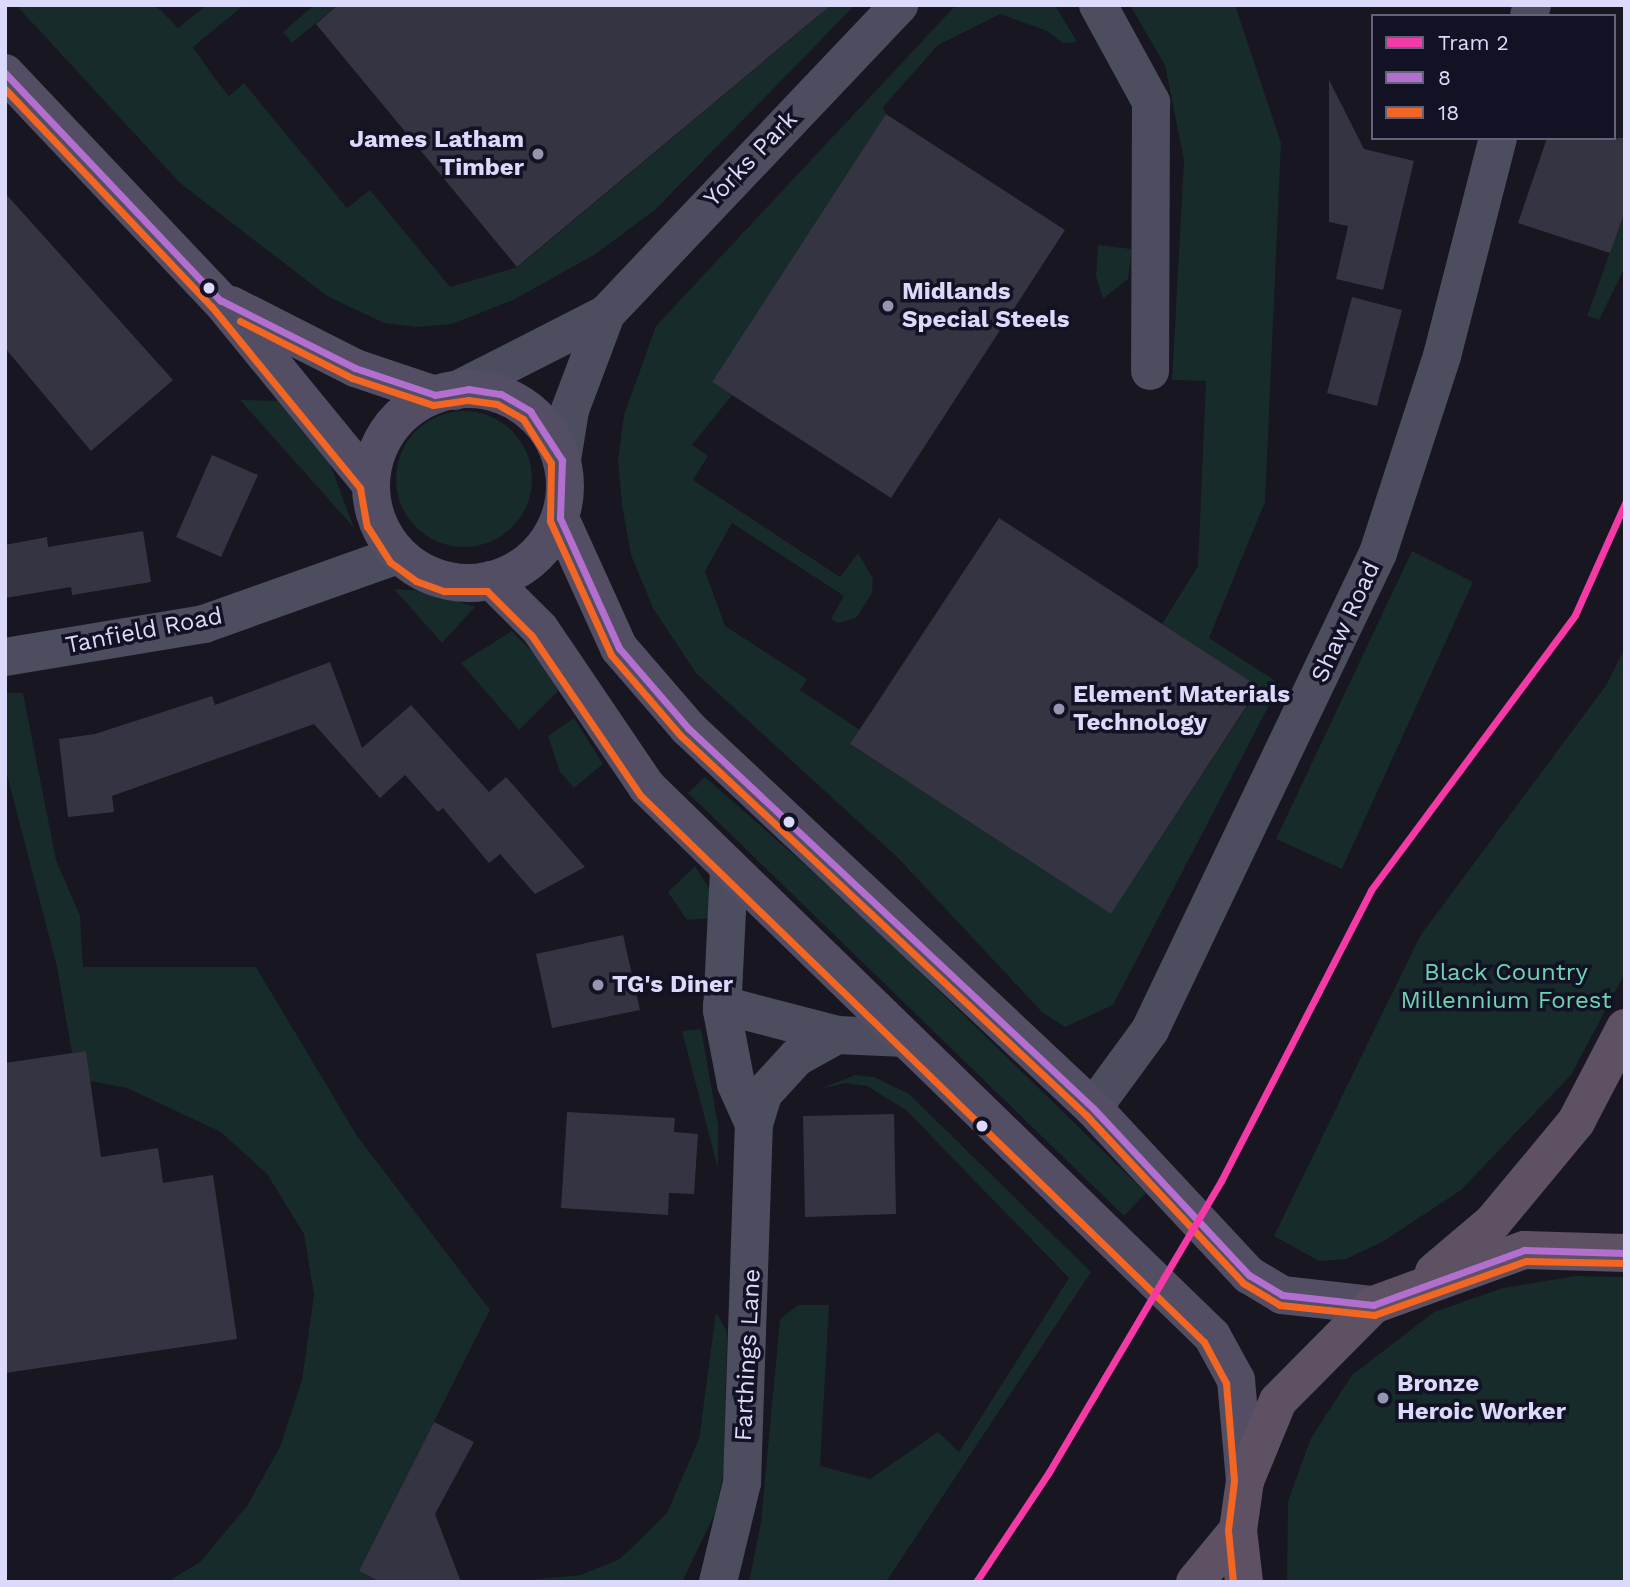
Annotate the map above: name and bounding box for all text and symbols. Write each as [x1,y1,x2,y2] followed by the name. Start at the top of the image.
[1371,14,1616,140] legend
[1438,30,1509,55] text: Tram 2
[1438,65,1451,90] text: 8
[1438,100,1459,125] text: 18
[698,105,804,213] street label: Yorks Park
[349,126,524,182] place label: James Latham Timber
[530,146,546,162] marker: James Latham Timber
[902,278,1070,334] place label: Midlands Special Steels
[202,281,216,295] unlabelled marker
[880,298,896,314] marker: Midlands Special Steels
[1305,557,1387,687] street label: Shaw Road
[63,602,225,660] street label: Tanfield Road
[1073,681,1290,737] place label: Element Materials Technology
[1051,701,1067,717] marker: Element Materials Technology
[782,815,796,829] unlabelled marker
[1400,959,1612,1015] park label: Black Country Millennium Forest
[612,971,733,999] place label: TG's Diner
[590,977,606,993] marker: TG's Diner
[975,1119,989,1133] unlabelled marker
[729,1268,767,1442] street label: Farthings Lane
[1397,1370,1566,1426] place label: Bronze Heroic Worker
[1375,1390,1391,1406] marker: Bronze Heroic Worker

